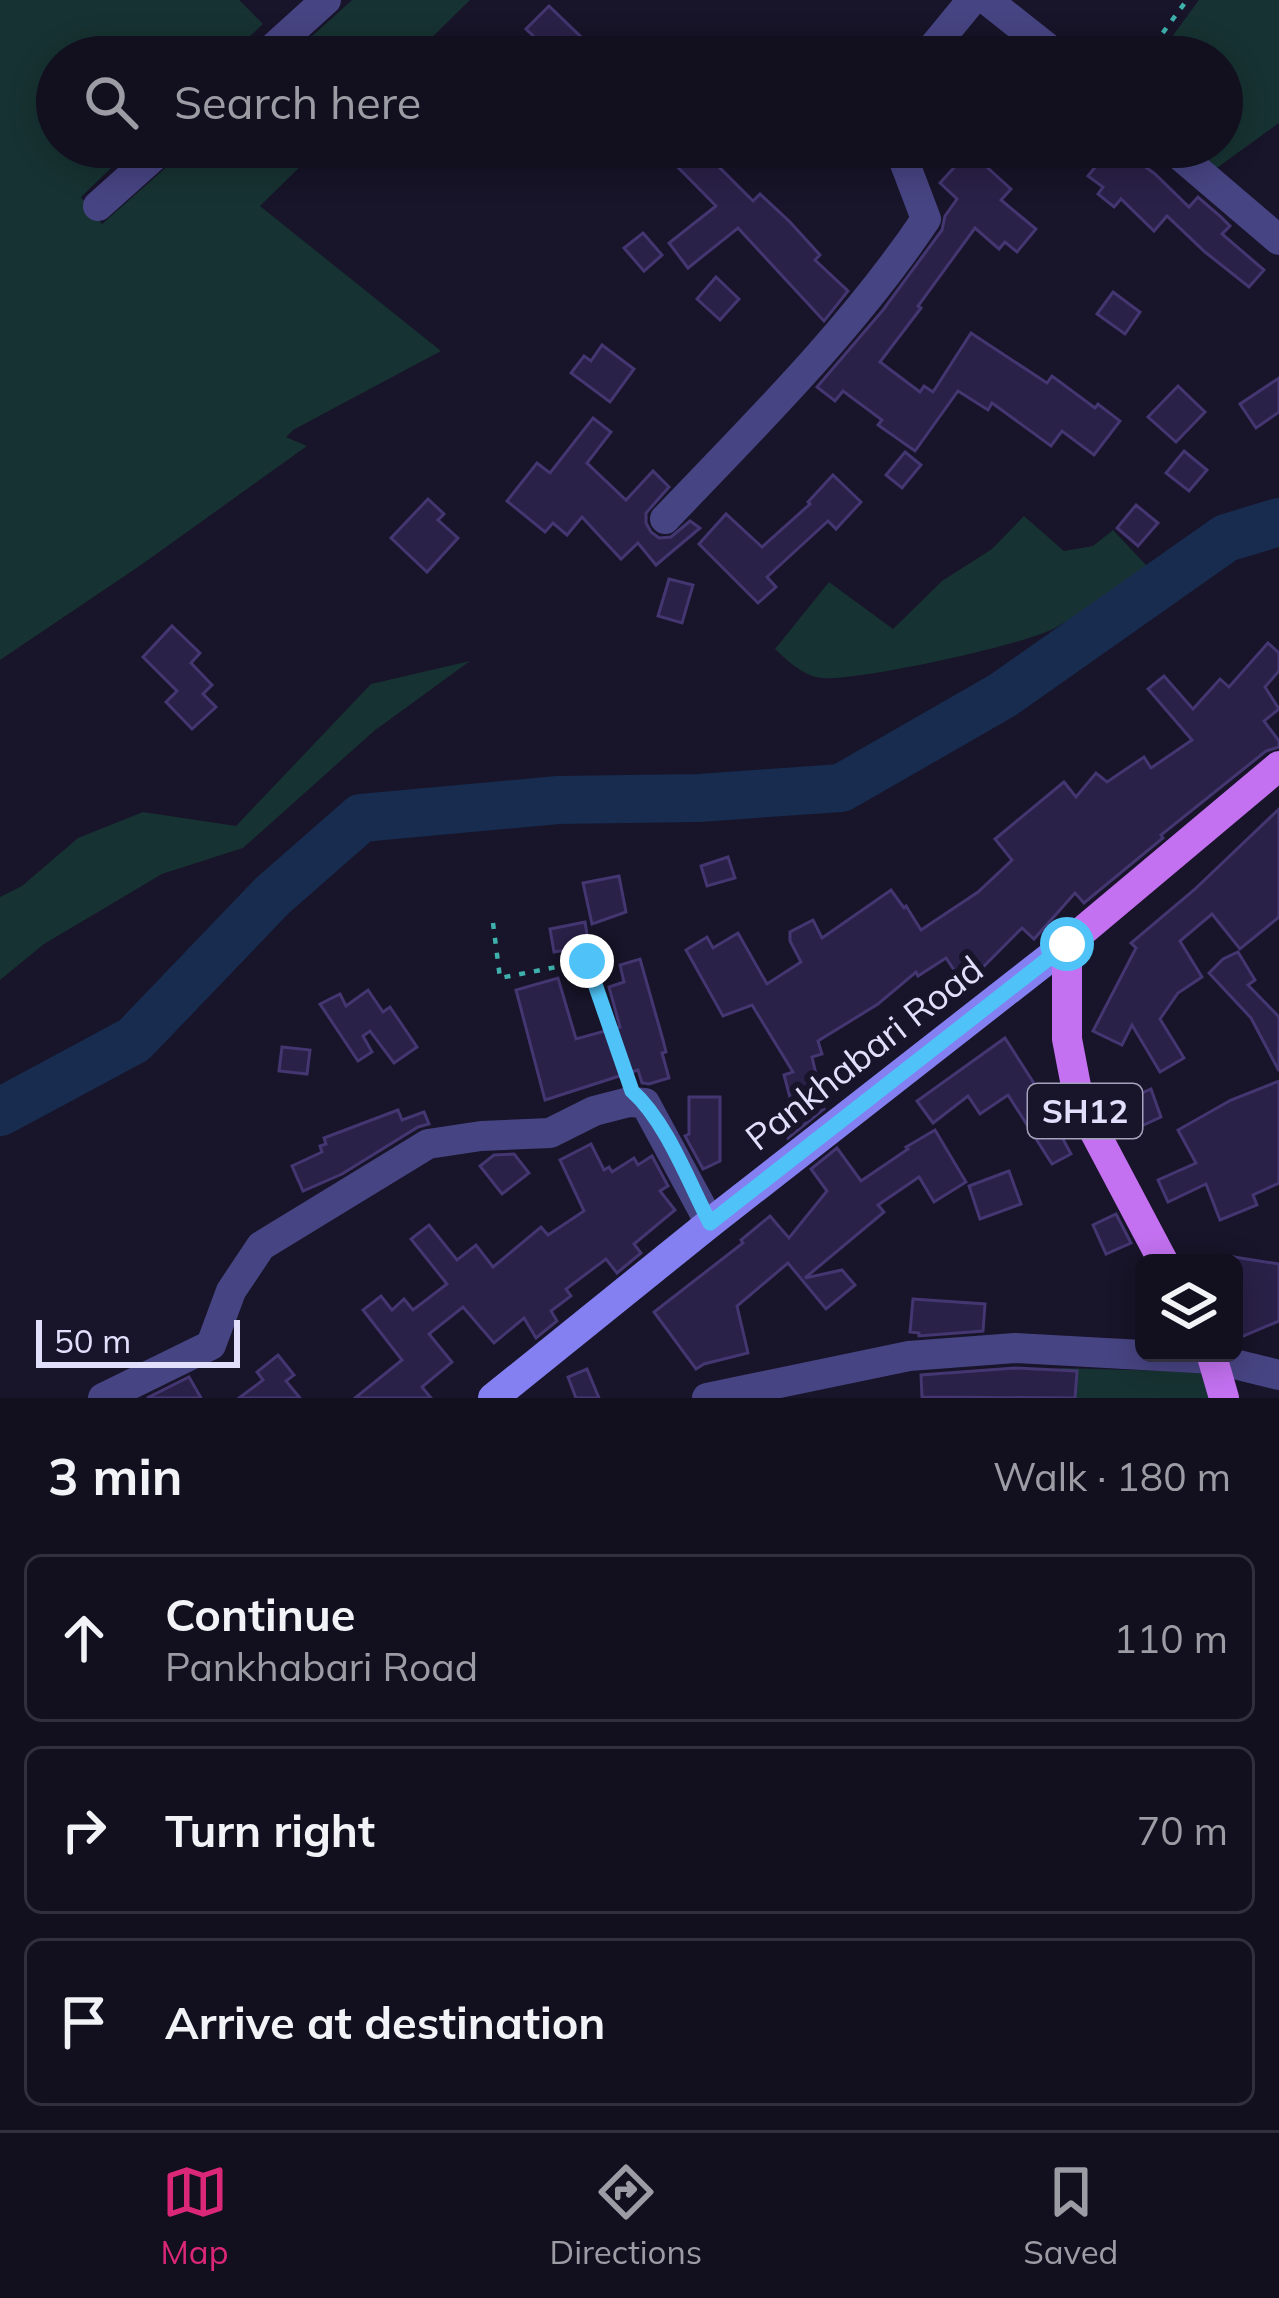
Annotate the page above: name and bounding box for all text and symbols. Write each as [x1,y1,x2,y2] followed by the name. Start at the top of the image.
[36,36,1243,168] search box
[78,69,144,135] icon: search
[174,74,421,130] text: Search here
[1040,917,1094,971] route start
[560,934,614,988] route end
[736,946,991,1159] street label: Pankhabari Road
[1028,1084,1142,1138] road number: SH12
[1135,1254,1243,1362] map controls
[1135,1254,1243,1362] button: layers
[36,1314,240,1367] scale bar
[54,1320,131,1361] text: 50 m
[48,1444,183,1508] text: 3 min
[993,1452,1231,1501] text: Walk · 180 m
[165,1586,355,1642] text: Continue
[51,1605,117,1671] icon: ahead
[1113,1614,1228,1663] text: 110 m
[165,1642,478,1691] text: Pankhabari Road
[51,1797,117,1863] icon: right
[165,1802,375,1858] text: Turn right
[1137,1806,1228,1855] text: 70 m
[51,1989,117,2055] icon: arrive
[165,1994,605,2050] text: Arrive at destination
[161,2159,228,2272] tab: Map
[550,2159,702,2272] tab: Directions
[1023,2159,1118,2272] tab: Saved

